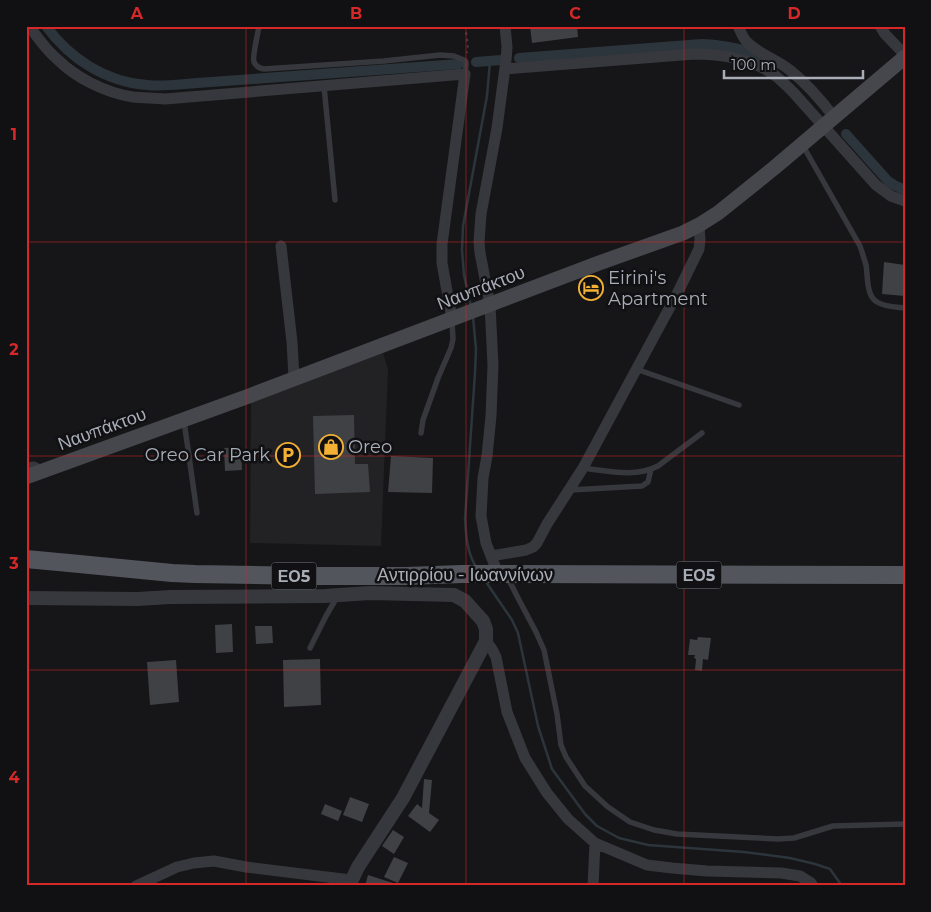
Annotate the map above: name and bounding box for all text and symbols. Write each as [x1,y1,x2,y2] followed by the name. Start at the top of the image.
[130,4,144,23] text: A
[350,4,362,23] text: B
[569,4,581,23] text: C
[787,4,801,23] text: D
[724,48,862,80] scale bar
[731,55,776,74] text: 100 m
[11,125,17,144] text: 1
[434,261,528,315] street label: Ναυπάκτου
[608,267,708,310] place label: Eirini's Apartment
[578,275,604,301] hotel icon: Eirini's Apartment
[9,340,19,359] text: 2
[55,403,149,455] street label: Ναυπάκτου
[318,434,344,460] shop icon: Oreo
[348,436,392,458] place label: Oreo
[275,442,301,468] parking icon: Oreo Car Park
[145,444,270,466] place label: Oreo Car Park
[8,554,19,573] text: 3
[272,562,316,590] road number: ΕΟ5
[676,562,722,588] road number: ΕΟ5
[377,564,553,586] street label: Αντιρρίου - Ιωαννίνων
[8,768,20,787] text: 4

